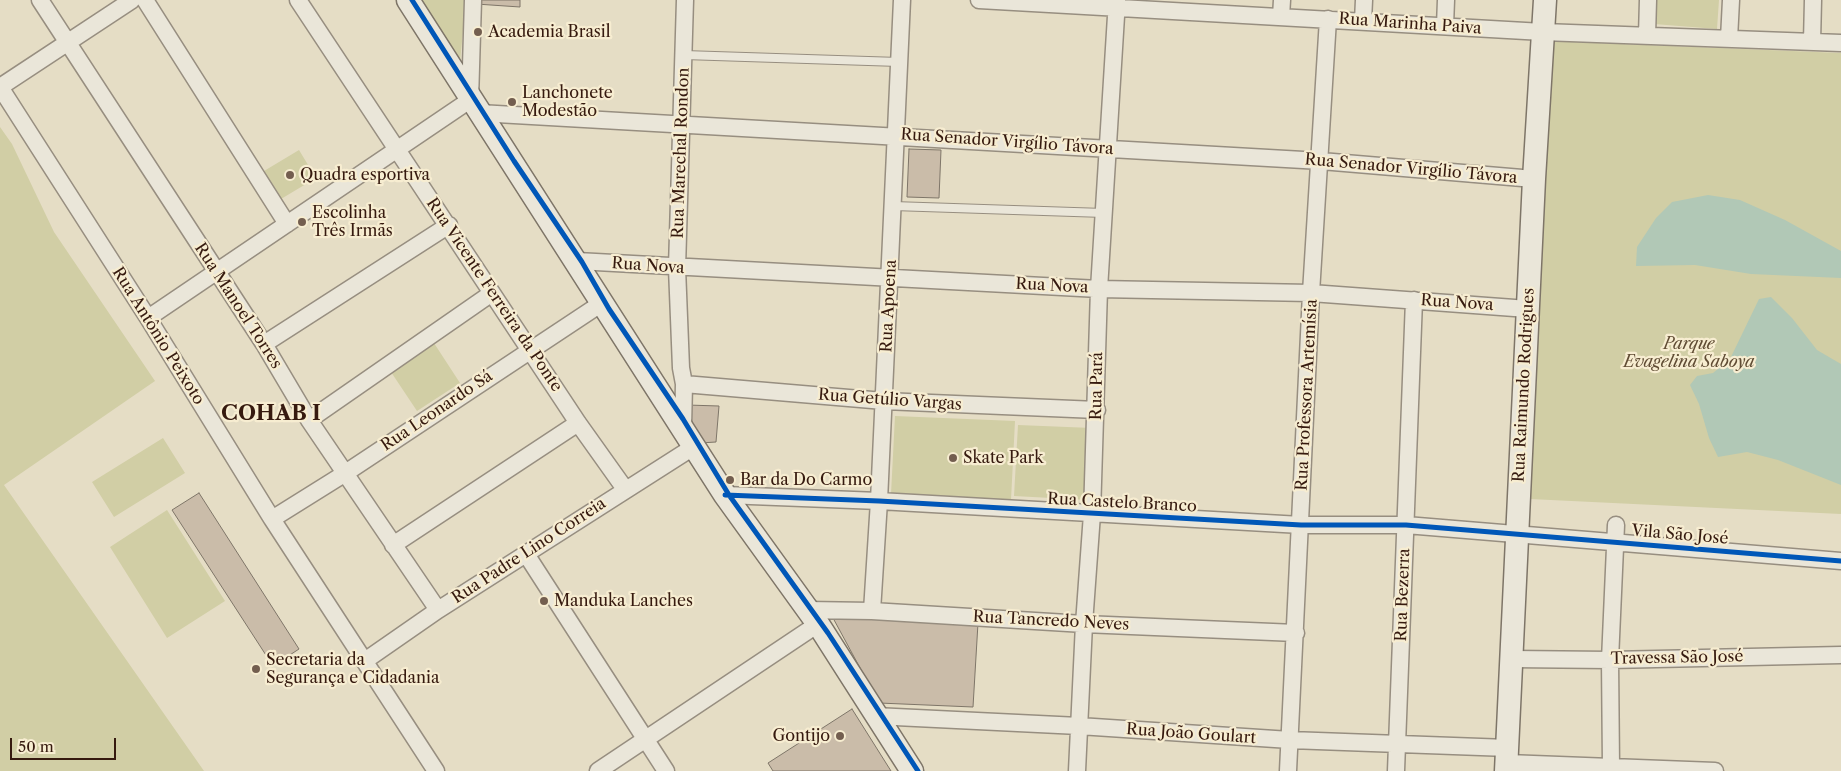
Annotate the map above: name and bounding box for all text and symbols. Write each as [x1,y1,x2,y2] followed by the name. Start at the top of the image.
[1338,9,1482,39] street label: Rua Marinha Paiva
[488,22,610,42] place label: Academia Brasil
[472,26,484,38] marker: Academia Brasil
[668,67,694,239] street label: Rua Marechal Rondon
[522,83,613,121] place label: Lanchonete Modestão
[506,96,518,108] marker: Lanchonete Modestão
[900,125,1114,159] street label: Rua Senador Virgílio Távora
[1304,150,1518,188] street label: Rua Senador Virgílio Távora
[300,165,430,185] place label: Quadra esportiva
[284,169,296,181] marker: Quadra esportiva
[422,195,566,395] street label: Rua Vicente Ferreira da Ponte
[312,203,393,241] place label: Escolinha Três Irmãs
[296,216,308,228] marker: Escolinha Três Irmãs
[190,240,286,372] street label: Rua Manoel Torres
[611,254,685,278] street label: Rua Nova
[877,259,901,353] street label: Rua Apoena
[108,264,208,408] street label: Rua Antônio Peixoto
[1015,275,1089,297] street label: Rua Nova
[1509,287,1539,483] street label: Rua Raimundo Rodrigues
[1420,291,1494,315] street label: Rua Nova
[1292,299,1322,491] street label: Rua Professora Artemísia
[1624,334,1754,372] park label: Parque Evagelina Saboya
[1087,352,1107,420] street label: Rua Pará
[378,367,496,455] street label: Rua Leonardo Sá
[817,385,963,415] street label: Rua Getúlio Vargas
[221,401,321,427] district label: COHAB I
[963,448,1044,468] place label: Skate Park
[947,452,959,464] marker: Skate Park
[740,470,872,490] place label: Bar da Do Carmo
[724,474,736,486] marker: Bar da Do Carmo
[1047,489,1197,517] street label: Rua Castelo Branco
[448,494,610,608] street label: Rua Padre Lino Correia
[1631,521,1729,549] street label: Vila São José
[1392,548,1414,642] street label: Rua Bezerra
[554,591,693,611] place label: Manduka Lanches
[538,595,550,607] marker: Manduka Lanches
[972,607,1130,635] street label: Rua Tancredo Neves
[1610,647,1744,669] street label: Travessa São José
[266,650,439,688] place label: Secretaria da Segurança e Cidadania
[250,663,262,675] marker: Secretaria da Segurança e Cidadania
[1125,720,1257,748] street label: Rua João Goulart
[772,726,830,746] place label: Gontijo
[12,728,119,760] scale bar
[834,730,846,742] marker: Gontijo
[18,737,54,756] text: 50 m

